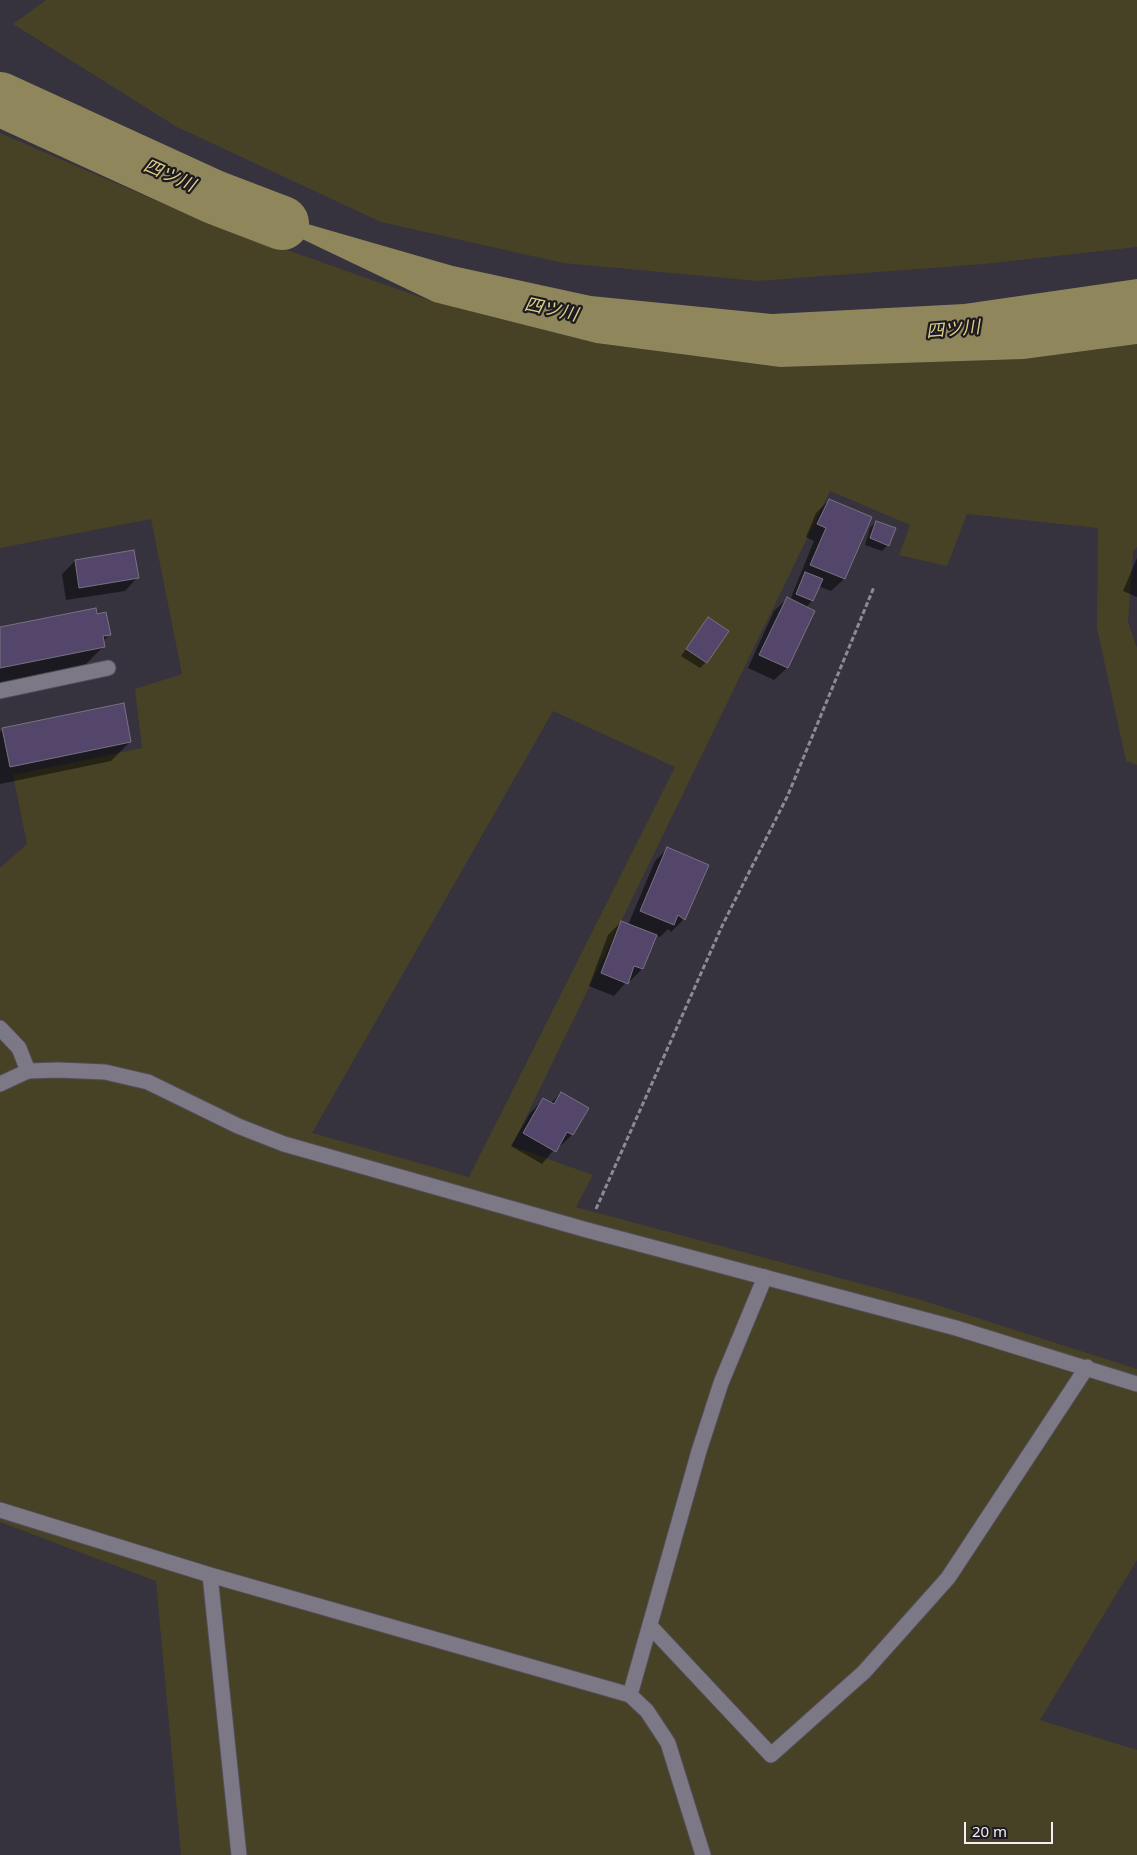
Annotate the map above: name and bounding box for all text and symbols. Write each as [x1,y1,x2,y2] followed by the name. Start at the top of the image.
[140,155,198,197] water label: 四ツ川
[522,294,580,326] water label: 四ツ川
[925,317,981,343] water label: 四ツ川
[967,1812,1056,1844] scale bar
[972,1821,1007,1841] text: 20 m

